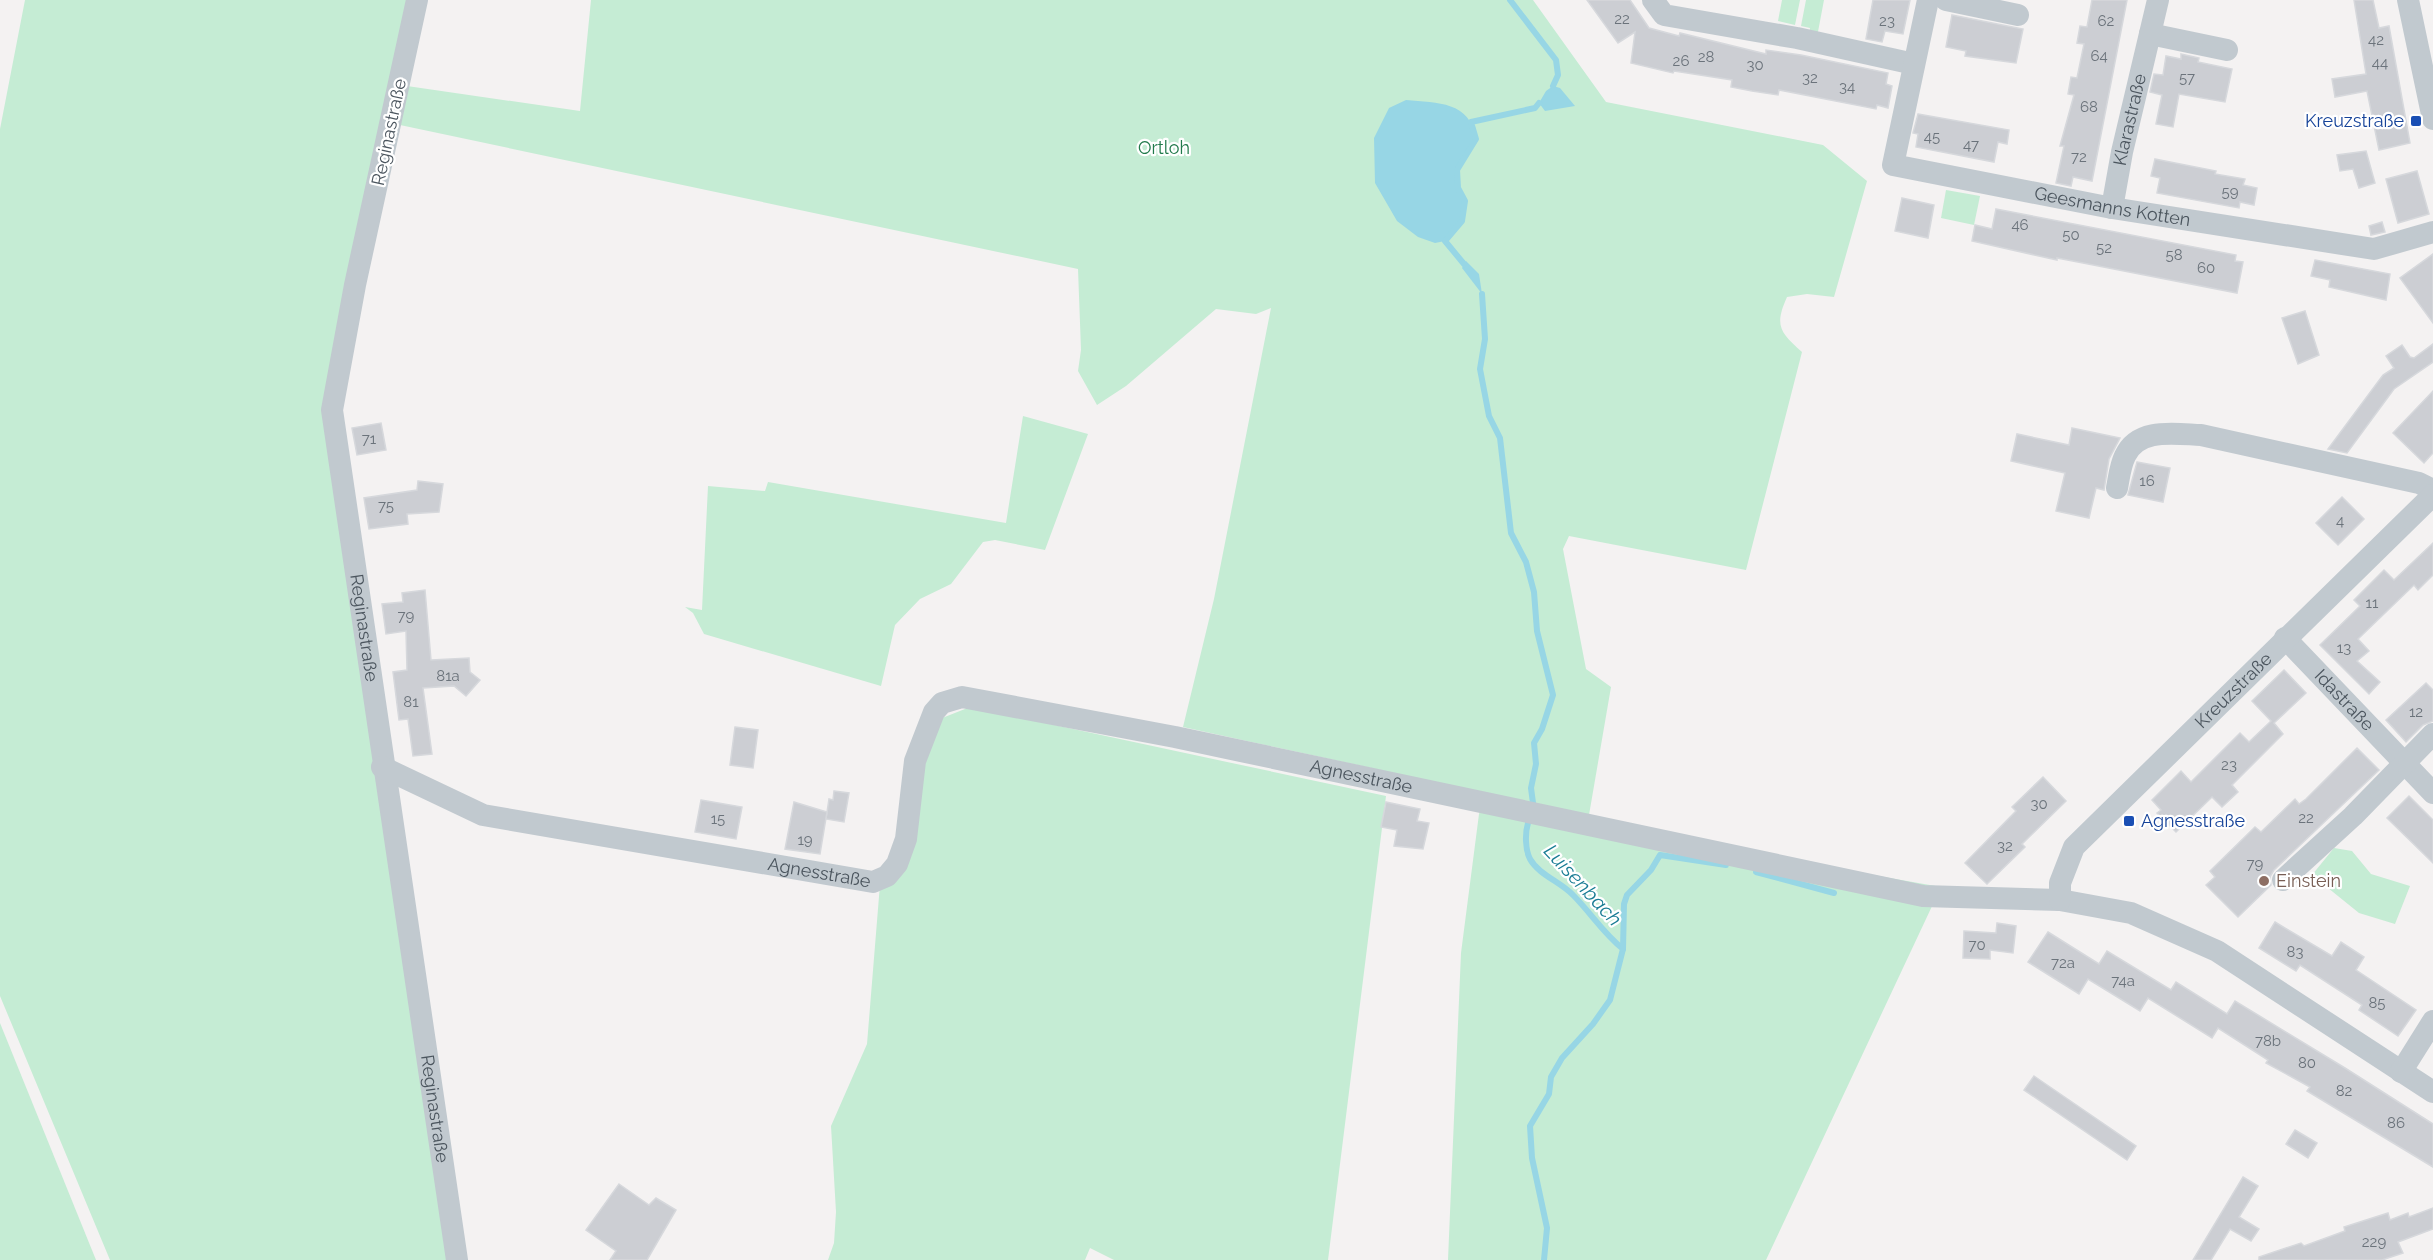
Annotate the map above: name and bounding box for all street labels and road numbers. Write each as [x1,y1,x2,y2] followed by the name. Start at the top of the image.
[2109,71,2150,167] street label: Klarastraße
[367,76,410,187] street label: Reginastraße
[2033,182,2192,230] street label: Geesmanns Kotten
[346,572,383,684] street label: Reginastraße
[2190,648,2276,732] street label: Kreuzstraße
[2311,665,2379,735] street label: Idastraße
[1308,755,1415,797] street label: Agnesstraße
[766,853,873,892] street label: Agnesstraße
[417,1053,454,1164] street label: Reginastraße

